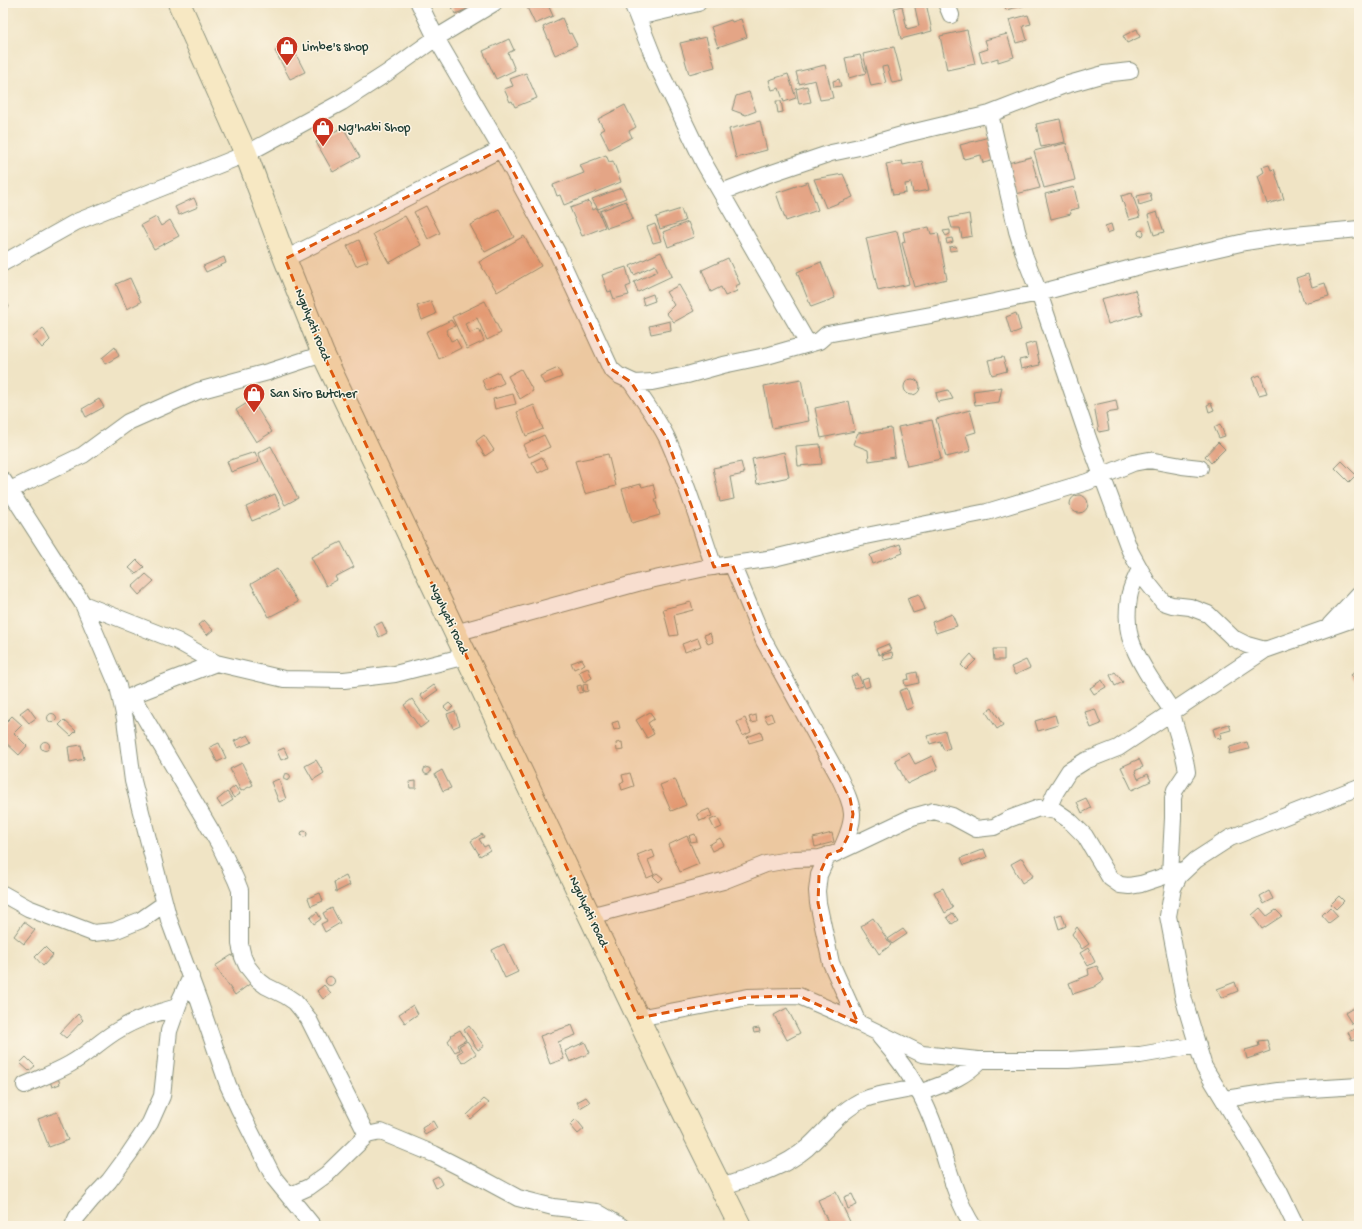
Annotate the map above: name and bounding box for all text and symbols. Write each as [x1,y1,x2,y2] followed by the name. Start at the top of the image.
[274,34,300,67] shop icon: Limbe's shop
[302,40,369,55] place label: Limbe's shop
[310,115,336,148] shop icon: Ng'habi Shop
[338,121,411,136] place label: Ng'habi Shop
[291,287,334,364] street label: Ngulyati road
[241,381,267,414] shop icon: San Siro Butcher
[270,387,358,402] place label: San Siro Butcher
[425,581,471,658] street label: Ngulyati road
[565,874,611,951] street label: Ngulyati road

